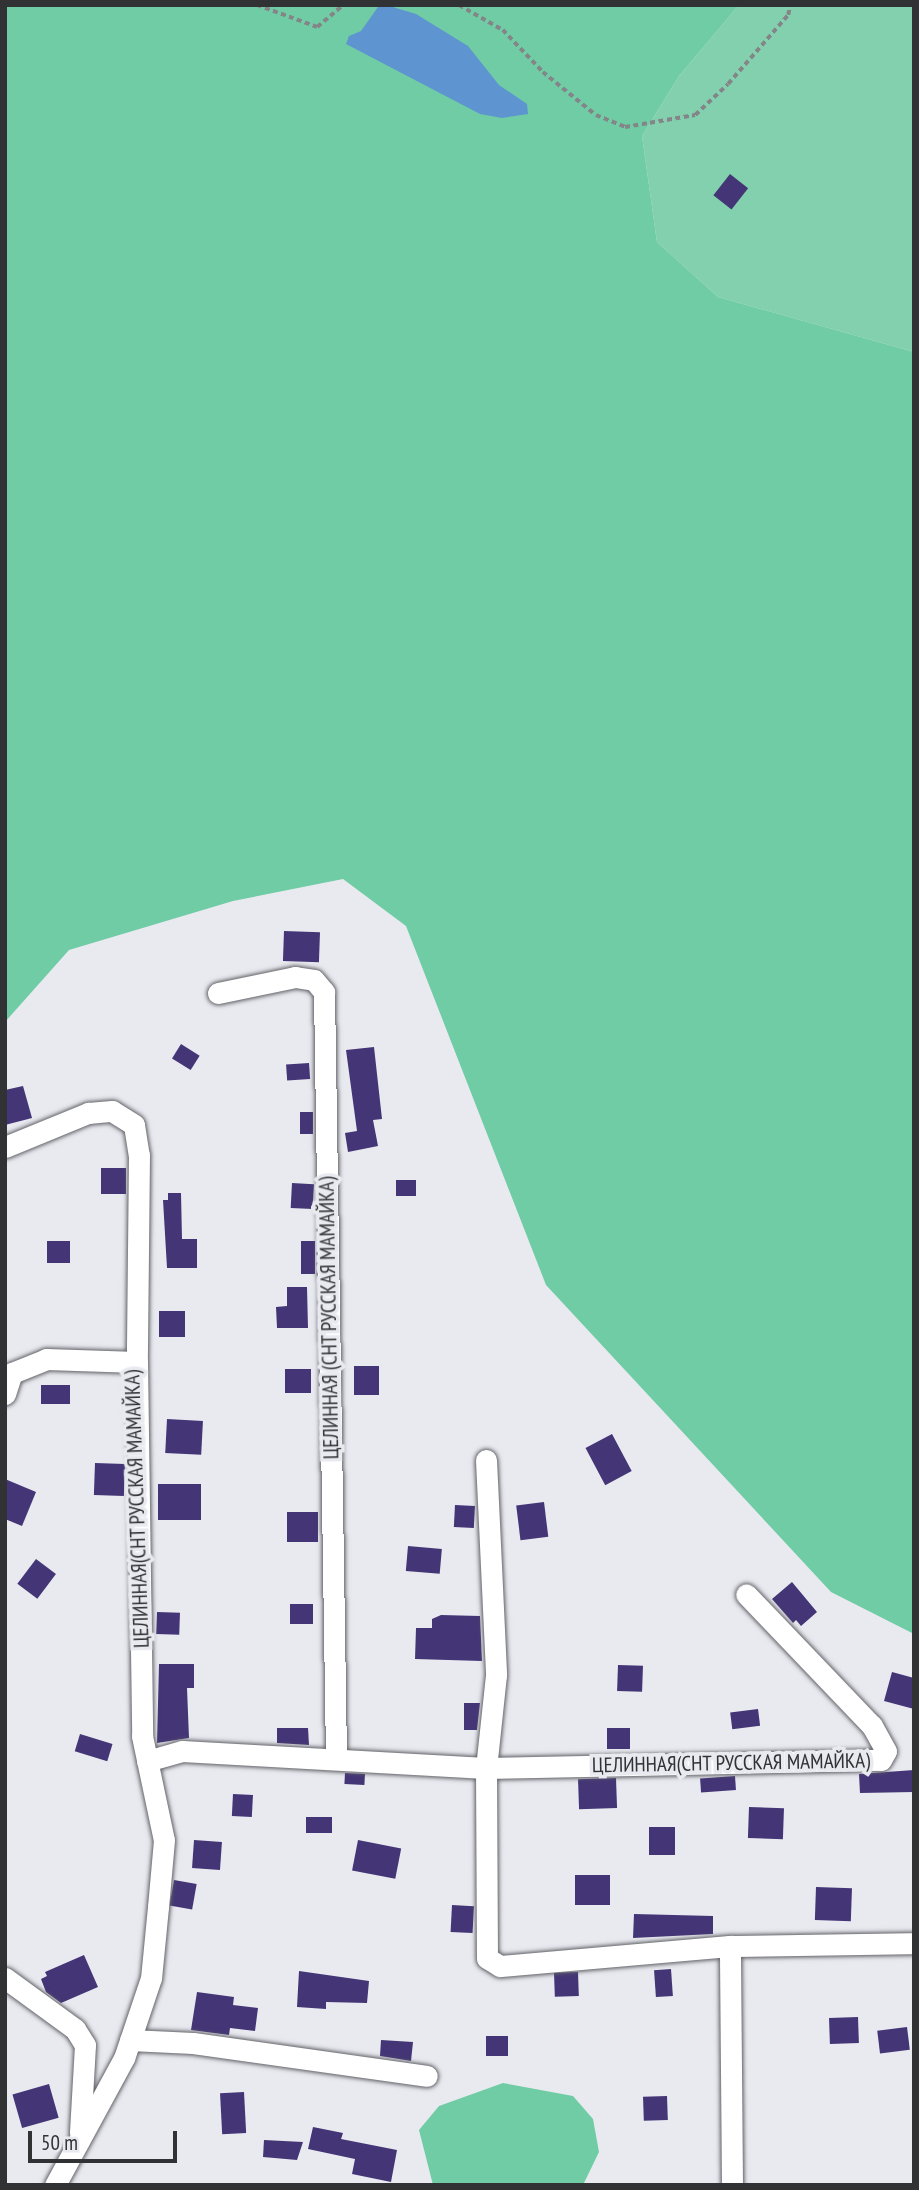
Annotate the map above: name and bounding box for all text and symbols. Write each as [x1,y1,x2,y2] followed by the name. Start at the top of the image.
[314,1176,344,1460] street label: ЦЕЛИННАЯ (СНТ РУССКАЯ МАМАЙКА)
[120,1369,154,1649] street label: ЦЕЛИННАЯ(СНТ РУССКАЯ МАМАЙКА)
[591,1748,871,1778] street label: ЦЕЛИННАЯ(СНТ РУССКАЯ МАМАЙКА)
[32,2116,180,2160] scale bar
[41,2129,78,2156] text: 50 m

